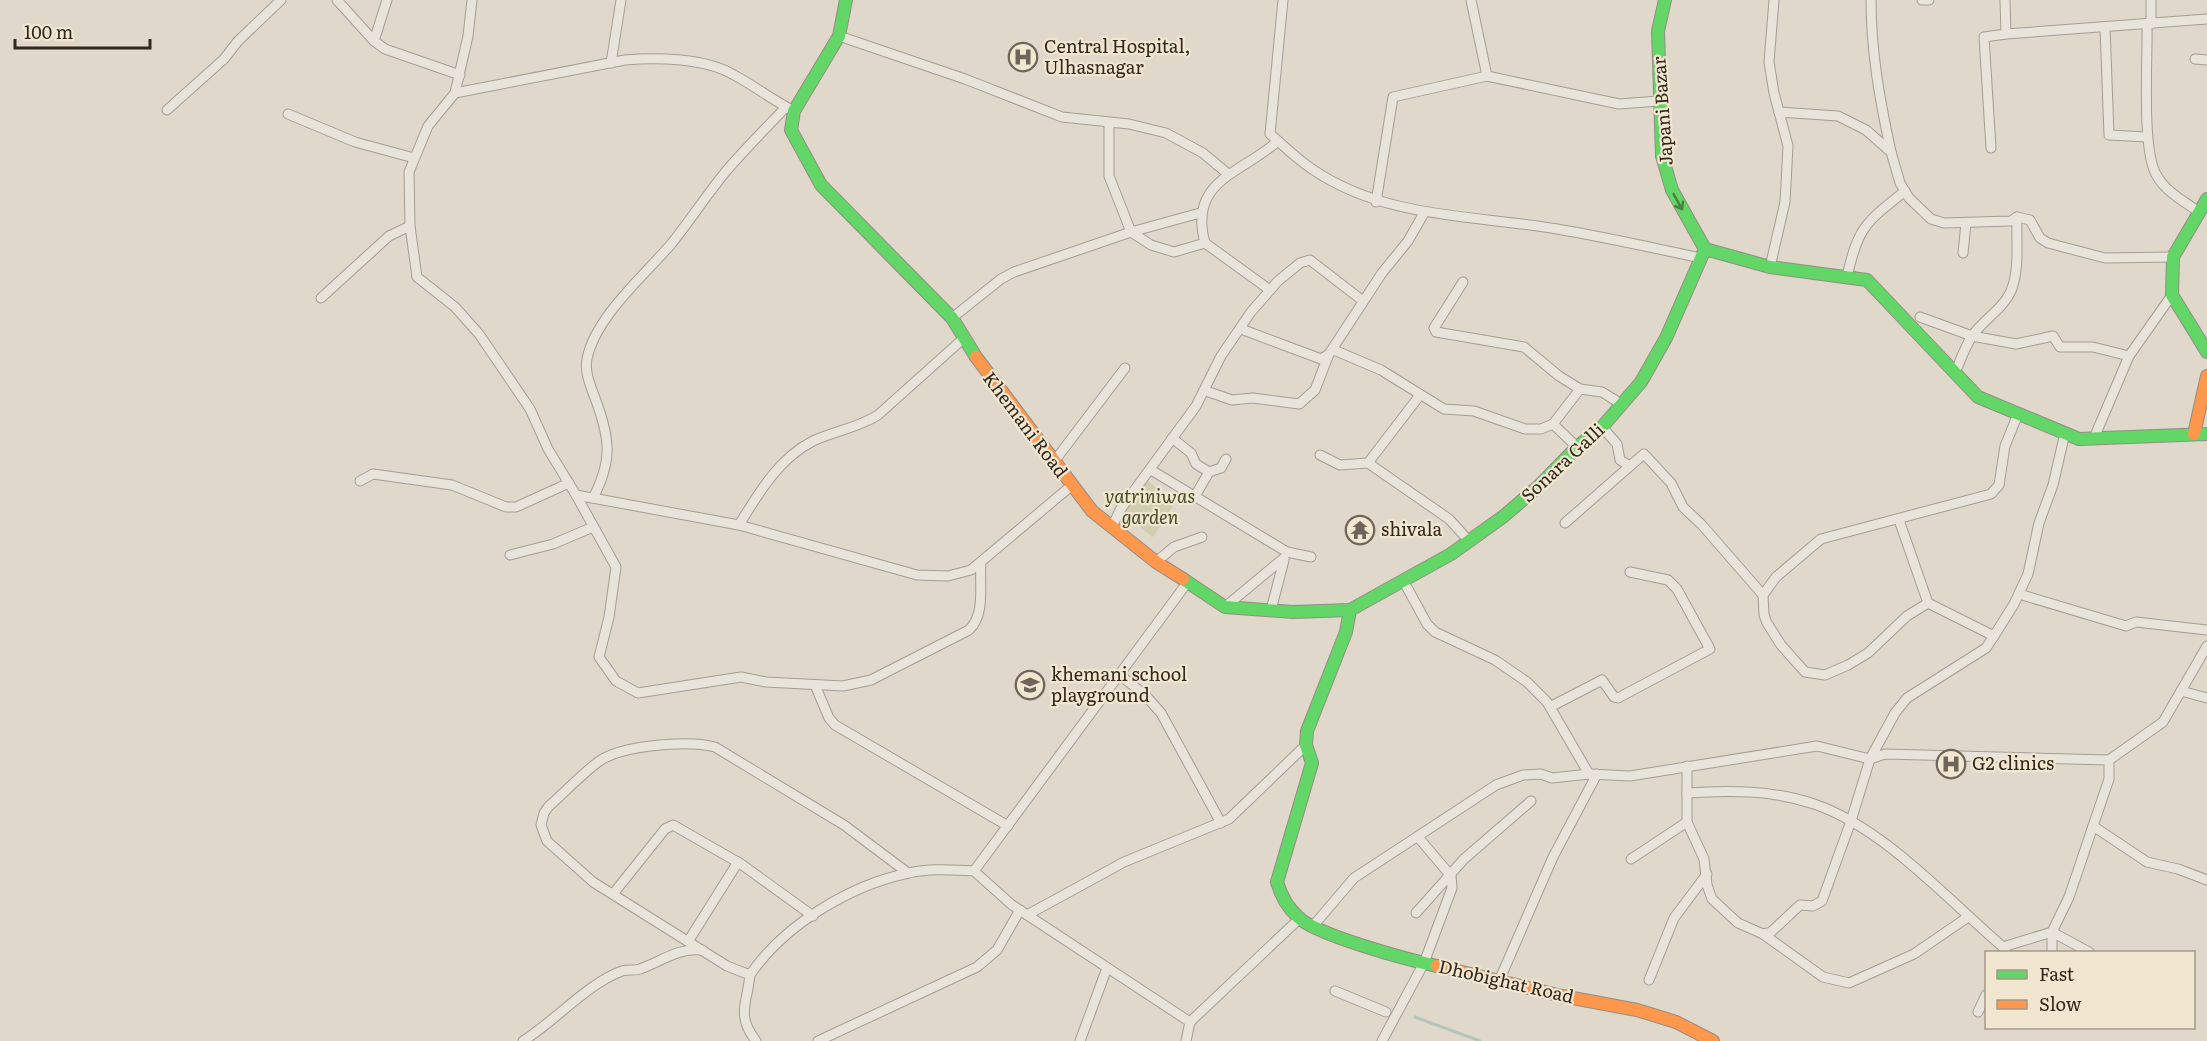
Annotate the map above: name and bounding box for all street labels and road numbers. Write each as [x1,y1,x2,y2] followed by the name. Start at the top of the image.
[1644,55,1679,167] street label: Japani Bazar
[977,365,1075,483] street label: Khemani Road
[1514,416,1610,508] street label: Sonara Galli
[1436,952,1577,1009] street label: Dhobighat Road

